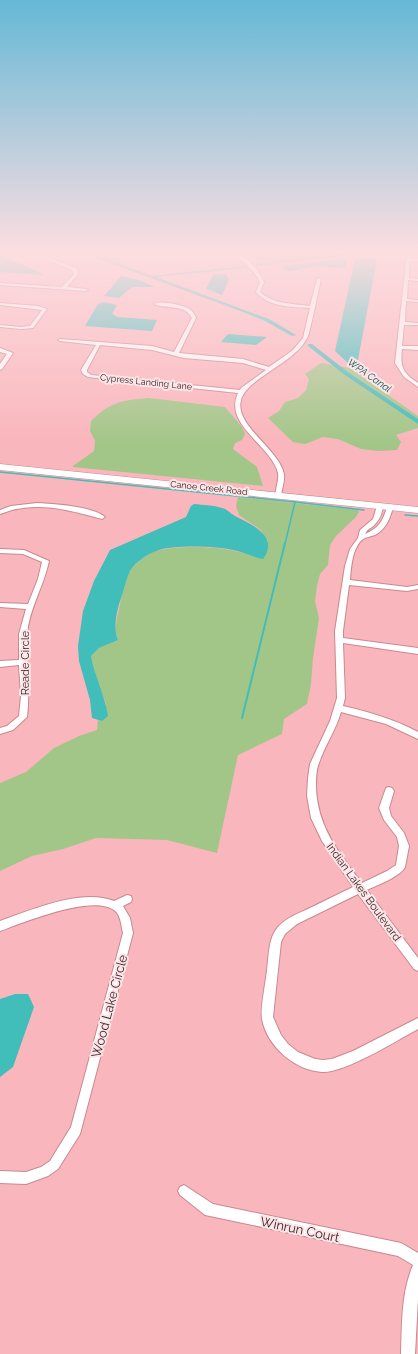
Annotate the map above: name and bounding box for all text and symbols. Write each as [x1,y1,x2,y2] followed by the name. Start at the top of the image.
[346,356,394,395] water label: WPA Canal
[99,372,193,392] street label: Cypress Landing Lane
[170,479,249,497] street label: Canoe Creek Road
[19,630,32,695] street label: Reade Circle
[324,841,404,944] street label: Indian Lakes Boulevard
[88,953,131,1059] street label: Wood Lake Circle
[259,1214,341,1245] street label: Winrun Court

